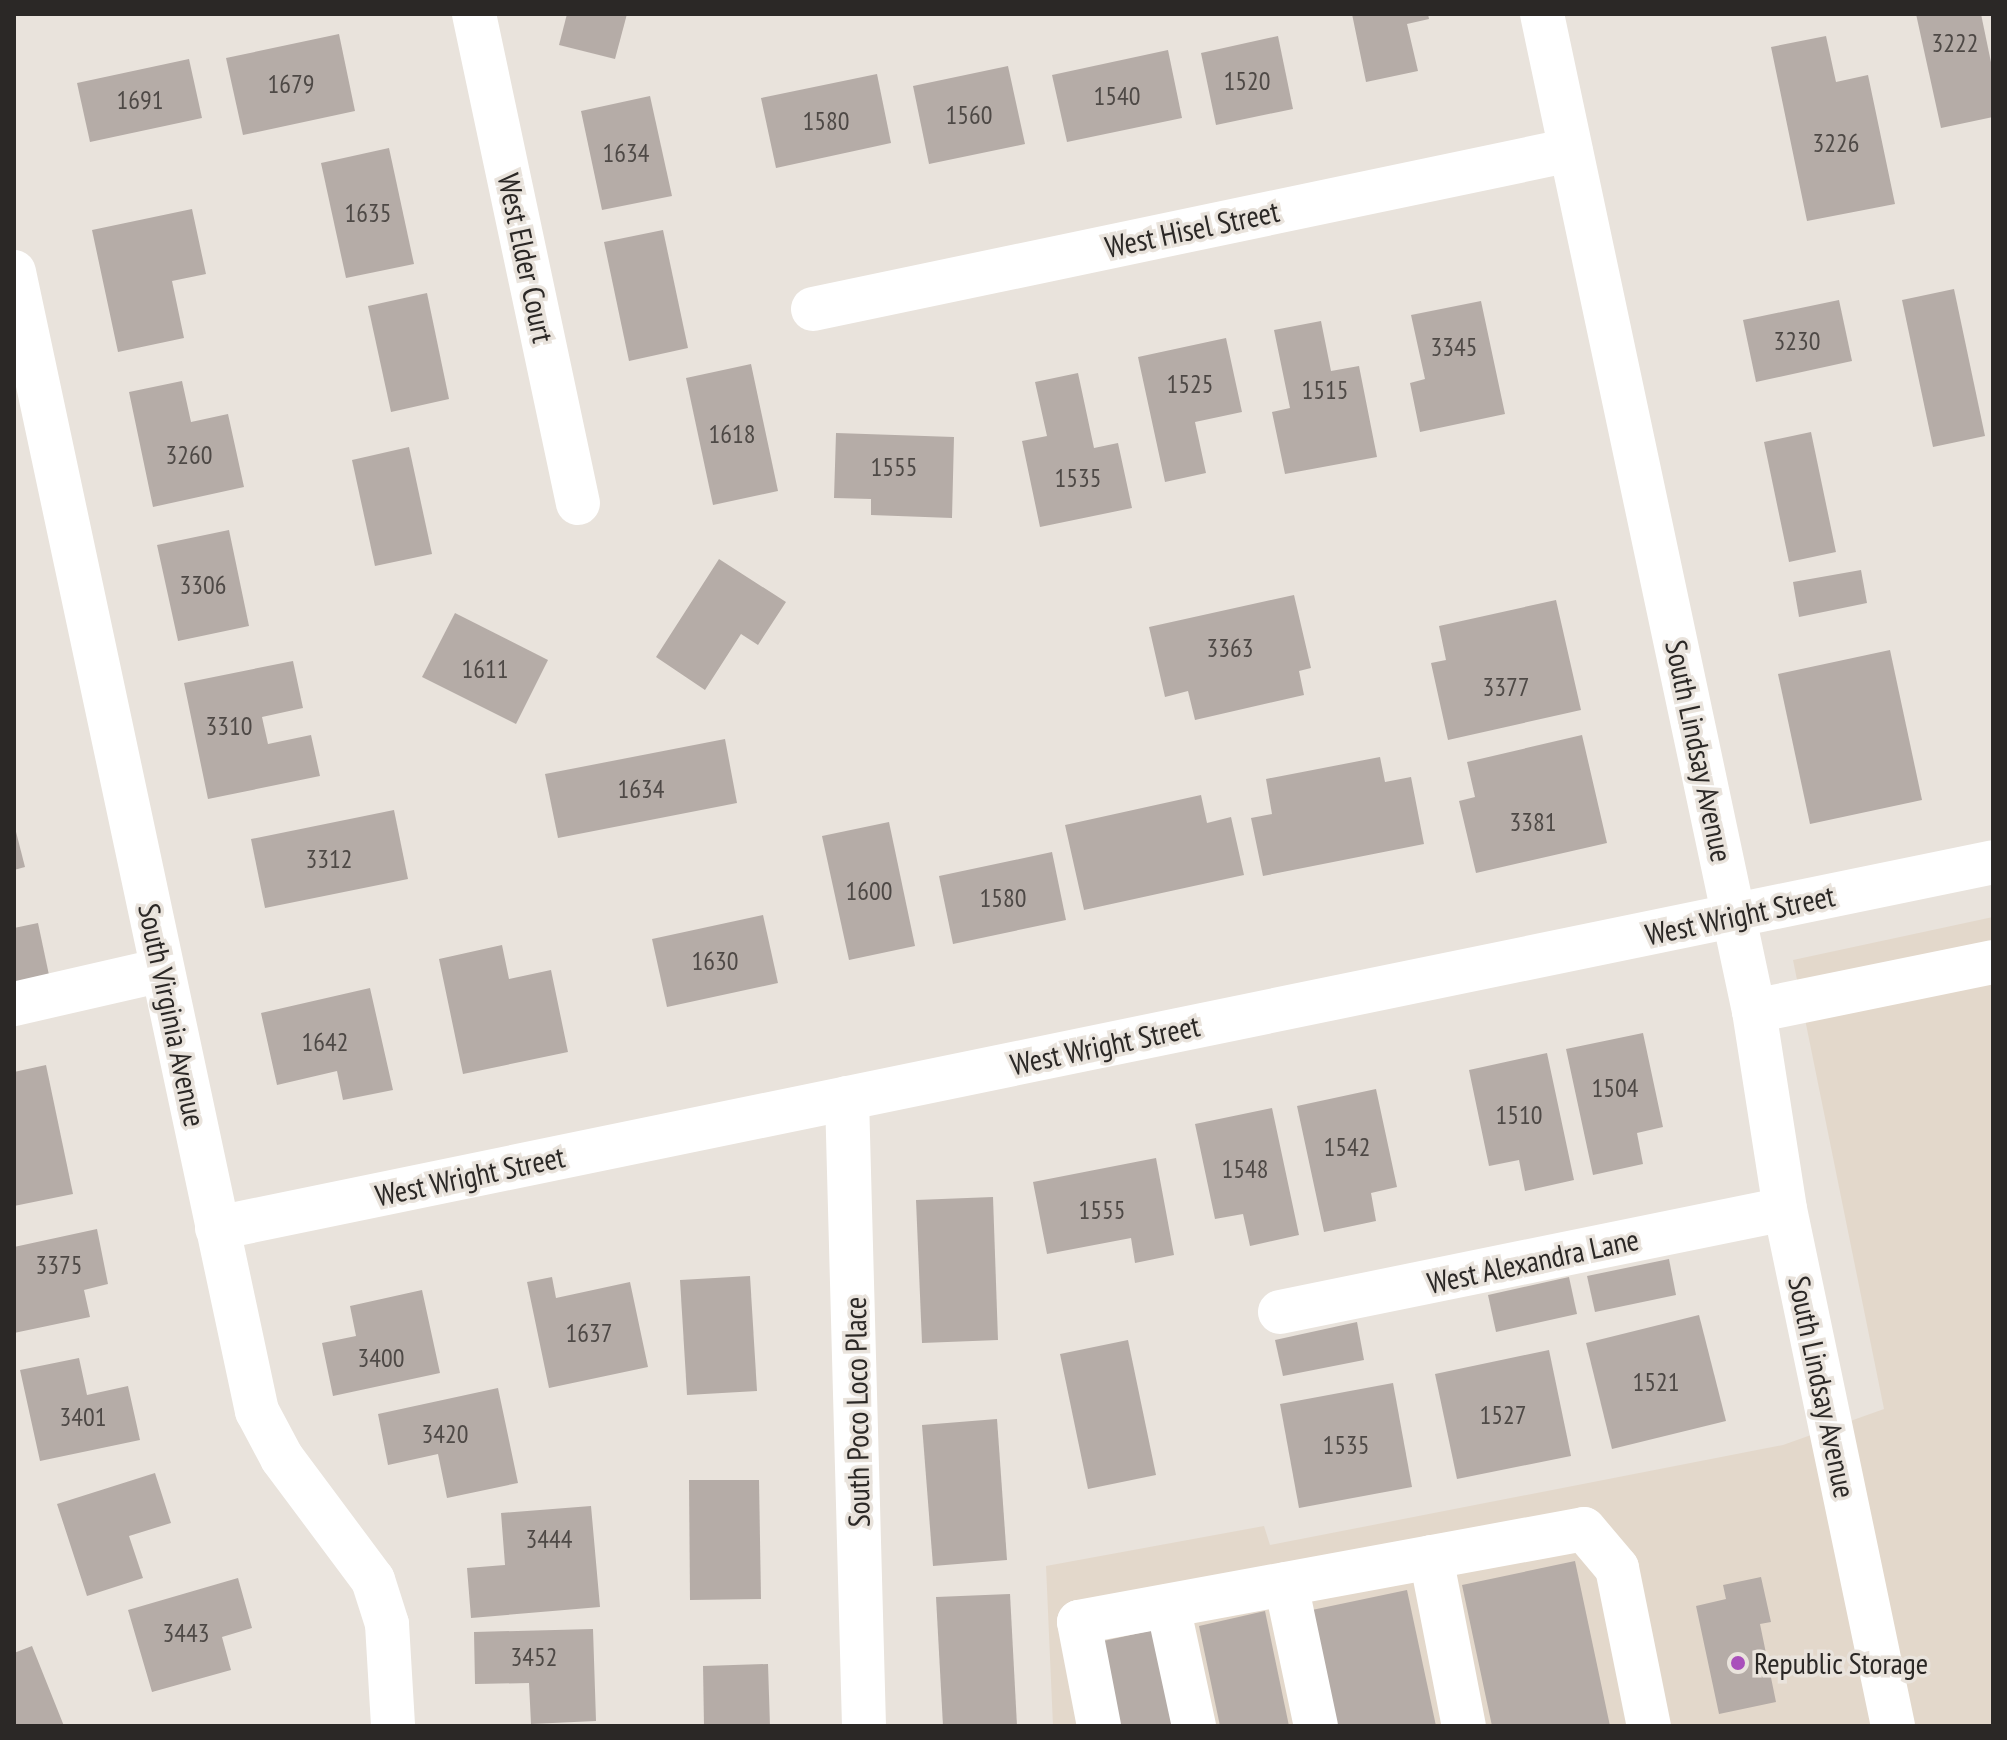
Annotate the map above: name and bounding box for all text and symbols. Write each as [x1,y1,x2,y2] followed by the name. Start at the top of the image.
[1932,27,1978,59] house number: 3222
[1224,65,1270,97] house number: 1520
[268,68,314,100] house number: 1679
[1094,80,1140,112] house number: 1540
[117,84,163,116] house number: 1691
[946,99,992,131] house number: 1560
[803,105,849,137] house number: 1580
[1813,127,1859,159] house number: 3226
[603,137,649,169] house number: 1634
[491,170,561,346] street label: West Elder Court
[1102,193,1282,265] street label: West Hisel Street
[345,197,391,229] house number: 1635
[1774,325,1820,357] house number: 3230
[1431,331,1477,363] house number: 3345
[1167,368,1213,400] house number: 1525
[1302,374,1348,406] house number: 1515
[709,418,755,450] house number: 1618
[166,439,212,471] house number: 3260
[871,451,917,483] house number: 1555
[1055,462,1101,494] house number: 1535
[180,569,226,601] house number: 3306
[1207,632,1253,664] house number: 3363
[1658,636,1740,866] street label: South Lindsay Avenue
[462,653,508,685] house number: 1611
[1483,671,1529,703] house number: 3377
[206,710,252,742] house number: 3310
[618,773,664,805] house number: 1634
[1510,806,1556,838] house number: 3381
[306,843,352,875] house number: 3312
[846,875,892,907] house number: 1600
[1642,877,1838,953] street label: West Wright Street
[980,882,1026,914] house number: 1580
[131,899,213,1131] street label: South Virginia Avenue
[692,945,738,977] house number: 1630
[1007,1007,1203,1083] street label: West Wright Street
[302,1026,348,1058] house number: 1642
[1592,1072,1638,1104] house number: 1504
[1496,1099,1542,1131] house number: 1510
[1324,1131,1370,1163] house number: 1542
[372,1138,568,1214] street label: West Wright Street
[1222,1153,1268,1185] house number: 1548
[1079,1194,1125,1226] house number: 1555
[1424,1221,1642,1301] street label: West Alexandra Lane
[36,1249,82,1281] house number: 3375
[1781,1272,1863,1502] street label: South Lindsay Avenue
[837,1297,877,1527] street label: South Poco Loco Place
[566,1317,612,1349] house number: 1637
[358,1342,404,1374] house number: 3400
[1633,1366,1679,1398] house number: 1521
[1480,1399,1526,1431] house number: 1527
[60,1401,106,1433] house number: 3401
[422,1418,468,1450] house number: 3420
[1323,1429,1369,1461] house number: 1535
[526,1523,572,1555] house number: 3444
[163,1617,209,1649] house number: 3443
[511,1641,557,1673] house number: 3452
[1754,1645,1929,1681] place label: Republic Storage
[1729,1654,1747,1672] marker: Republic Storage

